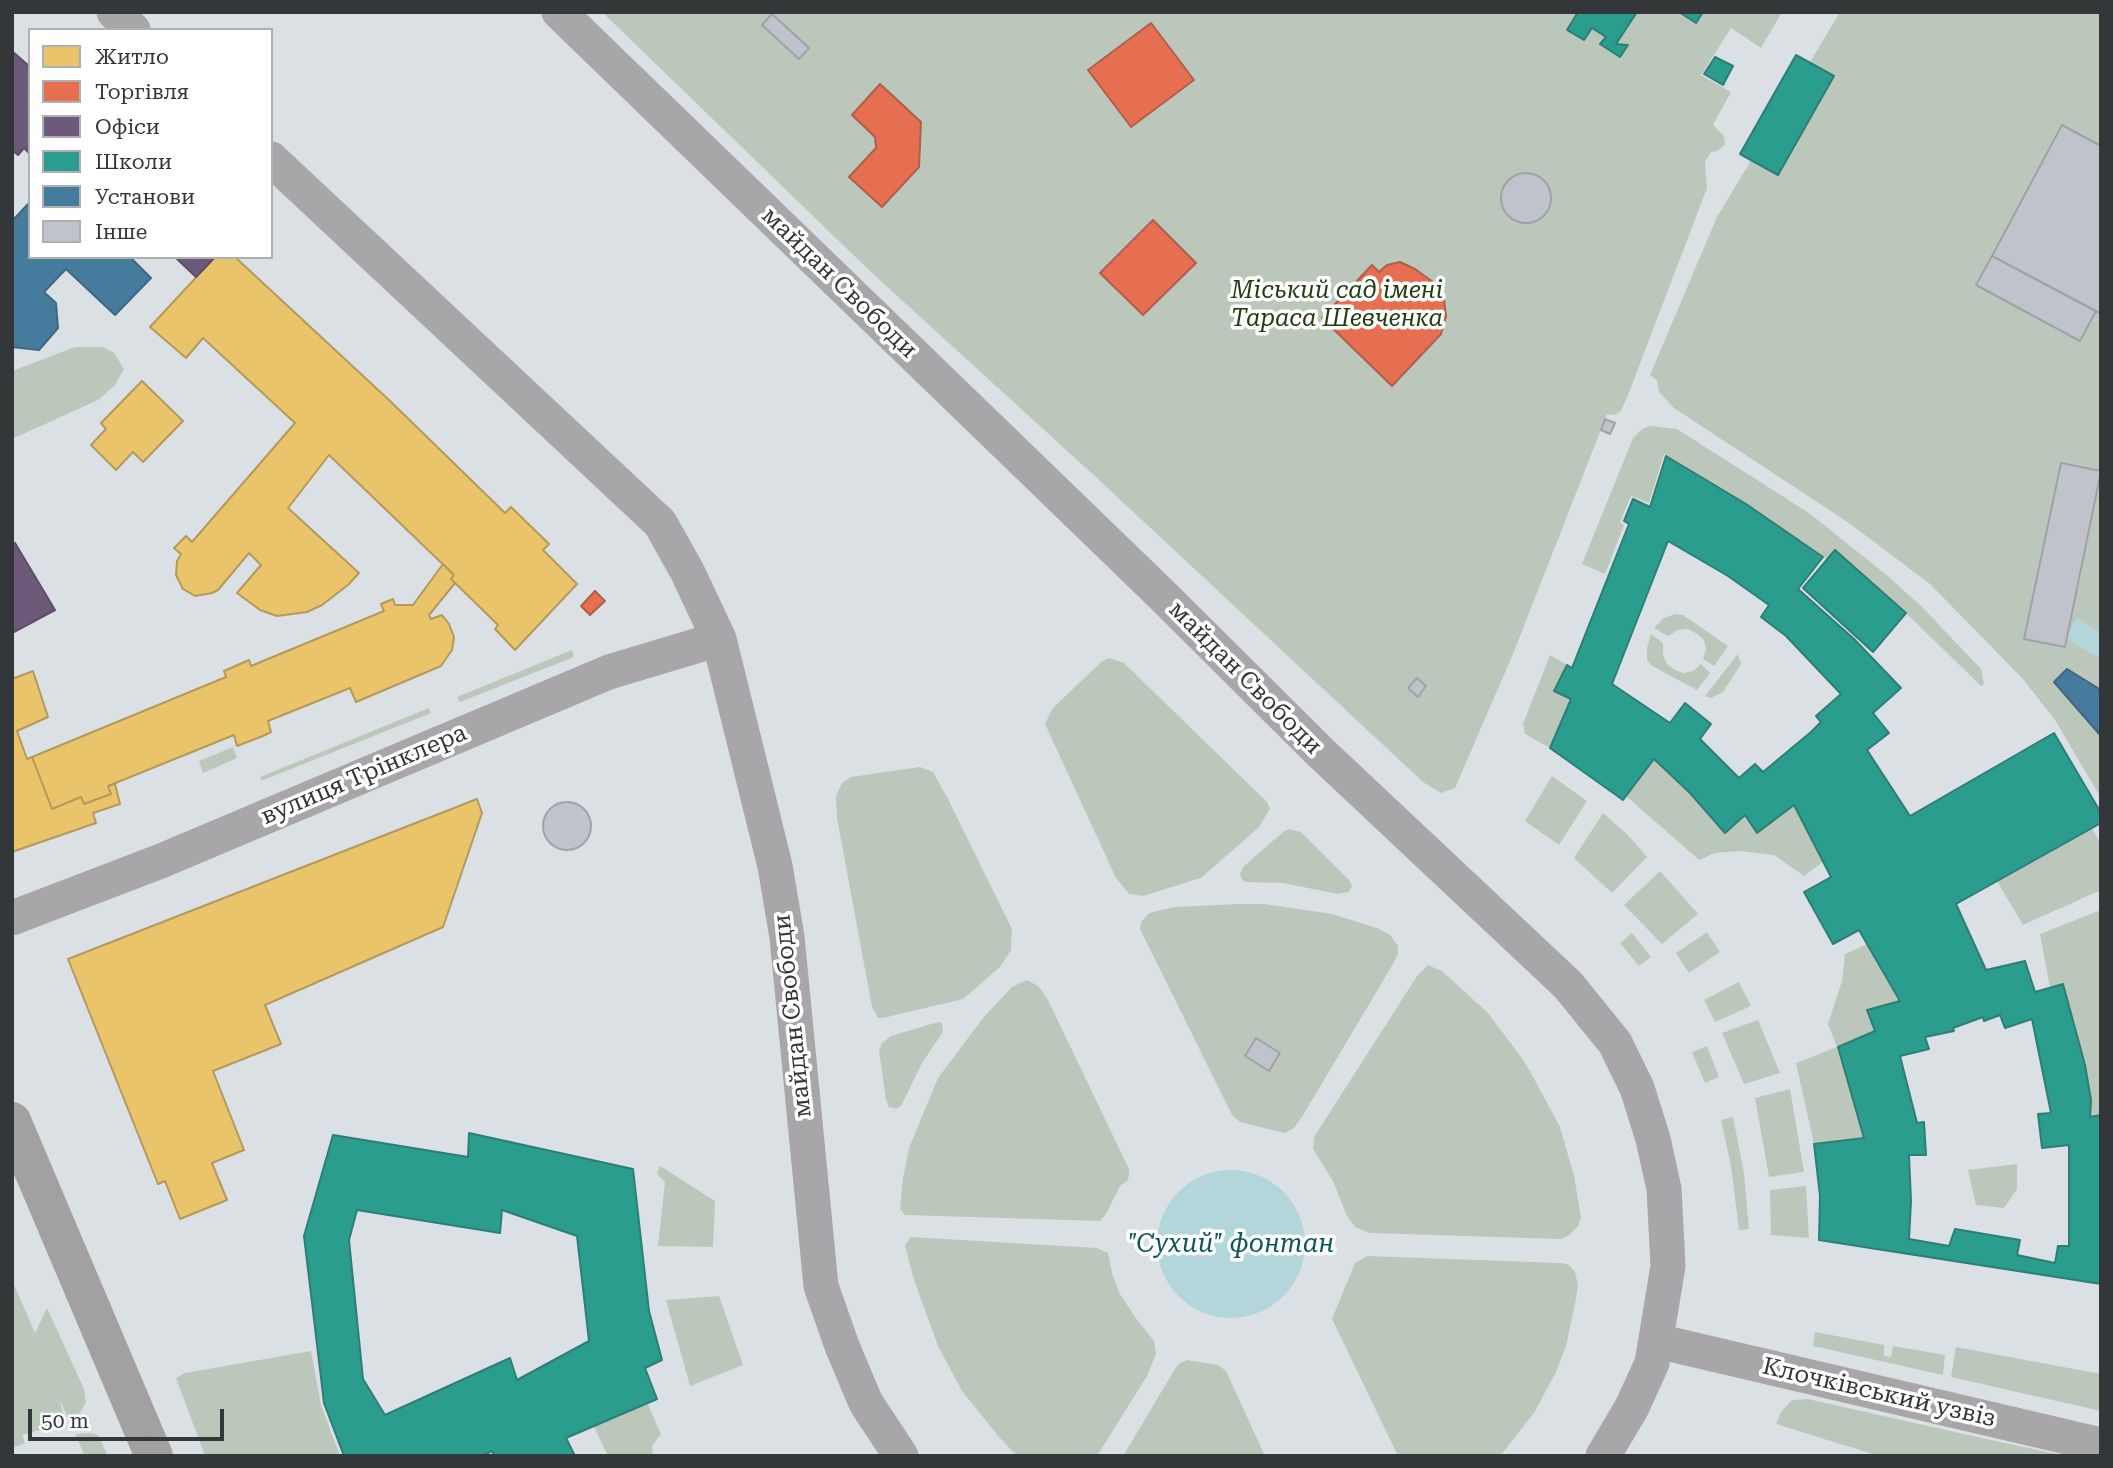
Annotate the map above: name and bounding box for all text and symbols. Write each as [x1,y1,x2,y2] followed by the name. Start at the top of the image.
[28,28,273,259] legend
[95,45,169,69] text: Житло
[95,80,189,104] text: Торгівля
[95,115,160,139] text: Офіси
[95,150,172,174] text: Школи
[95,185,195,209] text: Установи
[755,202,923,364] street label: майдан Свободи
[95,220,147,244] text: Інше
[1231,277,1443,333] park label: Міський сад імені Тараса Шевченка
[1162,595,1328,761] street label: майдан Свободи
[257,719,471,831] street label: вулиця Трінклера
[768,913,818,1119] street label: майдан Свободи
[1128,1228,1334,1260] water label: "Сухий" фонтан
[1760,1352,1998,1434] street label: Клочківський узвіз
[32,1394,228,1438] scale bar
[41,1409,89,1433] text: 50 m

